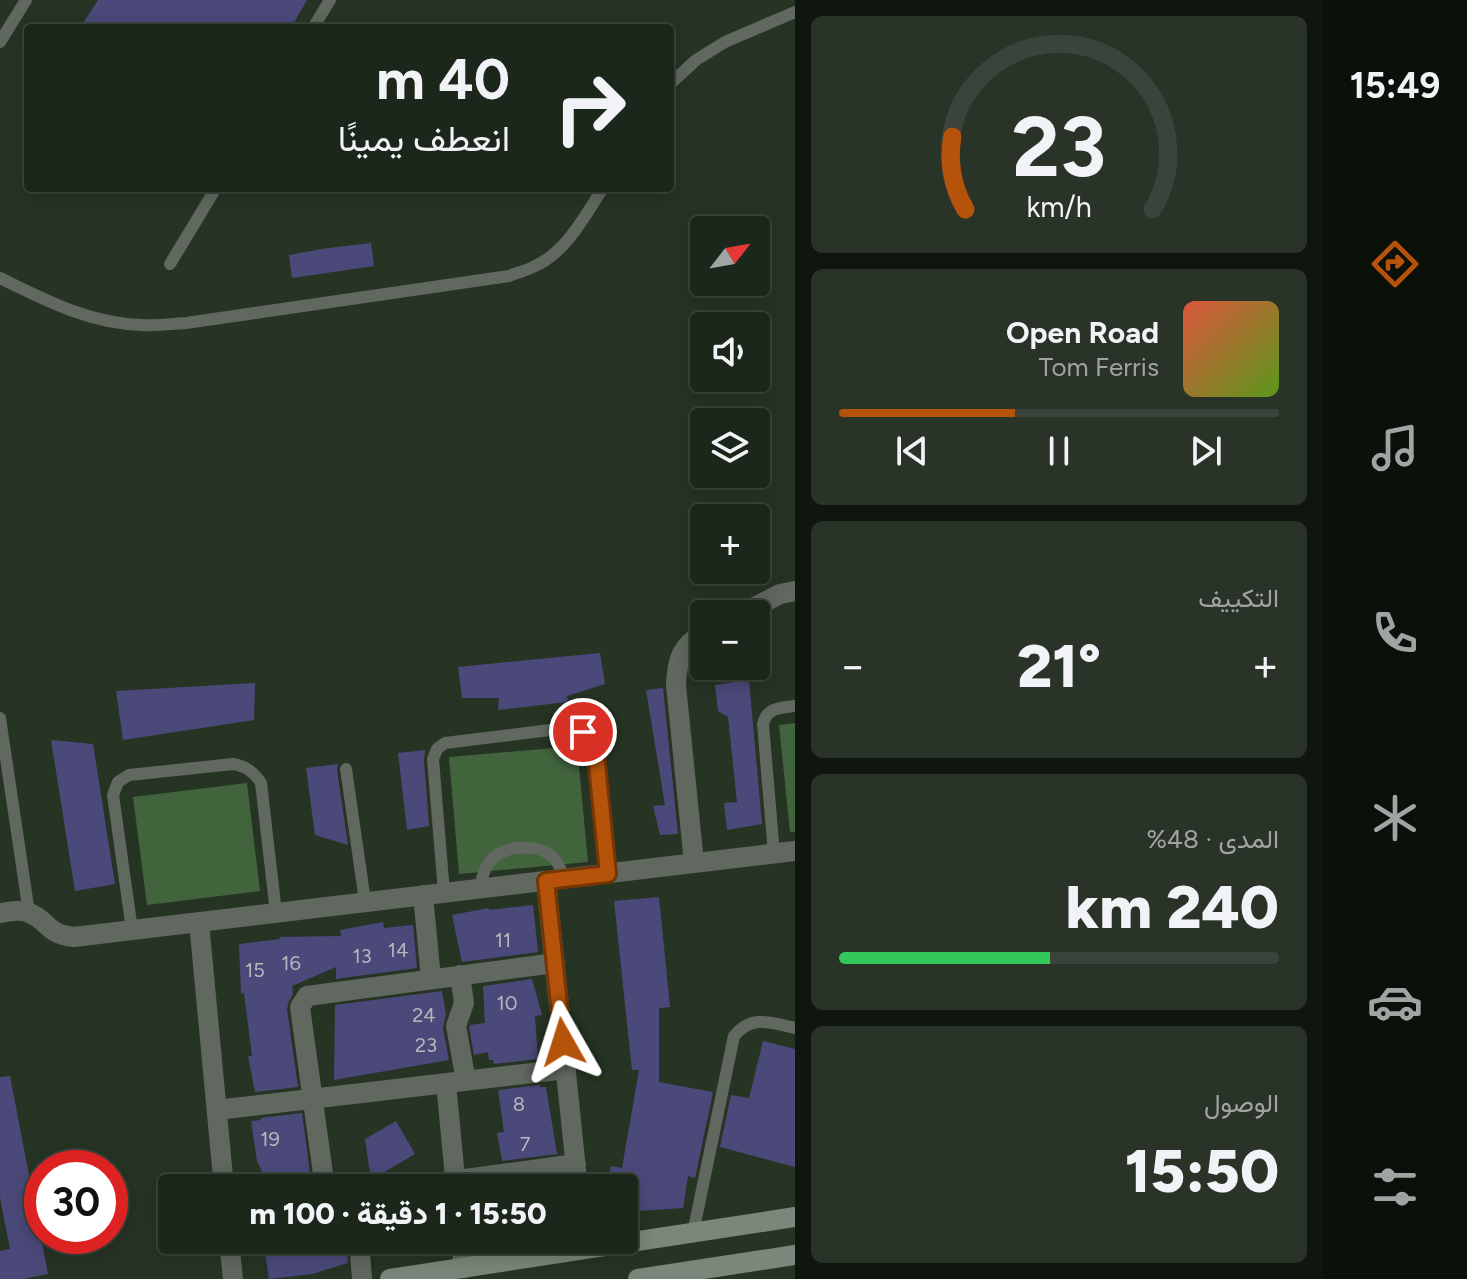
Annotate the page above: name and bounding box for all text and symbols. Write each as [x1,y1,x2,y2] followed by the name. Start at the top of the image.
[376,46,510,113] text: 40 m
[538,56,642,160] icon: right
[1350,64,1440,107] text: 15:49
[1012,97,1106,197] text: 23
[338,117,510,160] text: انعطف يمينًا
[1026,190,1092,224] text: km/h
[690,216,770,296] north arrow
[690,216,770,680] map controls
[1367,236,1423,292] icon: directions
[690,312,770,392] button: sound
[1006,314,1159,351] text: Open Road
[1039,351,1159,383] text: Tom Ferris
[690,408,770,488] button: layers
[1367,420,1423,476] icon: music
[890,429,934,473] icon: previous
[1037,429,1081,473] icon: pause
[1184,429,1228,473] icon: next
[690,504,770,584] button: +
[1198,582,1279,614] text: التكييف
[690,600,770,680] button: −
[1367,605,1423,661] icon: phone
[1017,630,1101,702] text: 21°
[839,639,866,692] text: −
[1252,639,1279,692] text: +
[549,698,617,766] pin
[561,710,605,754] icon: arrive
[1367,790,1423,846] icon: climate
[1146,823,1279,855] text: المدى · 48%
[1066,871,1279,943] text: 240 km
[495,928,511,952] house number: 11
[388,938,408,962] house number: 14
[352,944,372,968] house number: 13
[281,951,301,975] house number: 16
[245,958,265,982] house number: 15
[1367,974,1423,1030] icon: car
[496,991,518,1015] house number: 10
[521,1000,605,1084] position arrow
[412,1003,436,1027] house number: 24
[415,1033,437,1057] house number: 23
[1204,1087,1279,1119] text: الوصول
[513,1092,525,1116] house number: 8
[260,1127,280,1151] house number: 19
[520,1132,531,1156] house number: 7
[1125,1135,1279,1207] text: 15:50
[24,1150,128,1254] speed limit sign: 30
[1367,1159,1423,1215] icon: filters
[249,1195,547,1232] text: 15:50 · 1 دقيقة · 100 m

